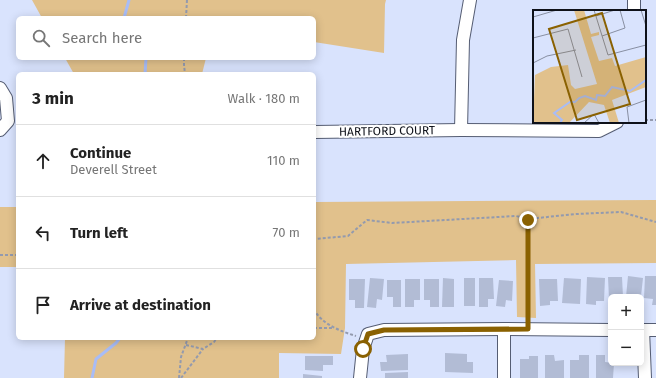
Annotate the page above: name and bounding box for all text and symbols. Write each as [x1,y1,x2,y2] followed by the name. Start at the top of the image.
[533,10,646,123] inset map
[16,16,316,60] search box
[30,27,52,49] icon: search
[62,29,142,47] text: Search here
[32,88,74,109] text: 3 min
[228,91,300,106] text: Walk · 180 m
[339,123,436,139] street label: HARTFORD COURT
[70,144,131,162] text: Continue
[32,150,54,172] icon: ahead
[267,153,300,168] text: 110 m
[70,162,157,177] text: Deverell Street
[519,211,537,229] route end
[32,222,54,244] icon: left
[70,224,128,242] text: Turn left
[273,225,300,240] text: 70 m
[32,294,54,316] icon: arrive
[608,294,644,366] map controls
[608,294,644,330] button: +
[70,296,211,314] text: Arrive at destination
[608,330,644,366] button: −
[354,340,372,358] route start

